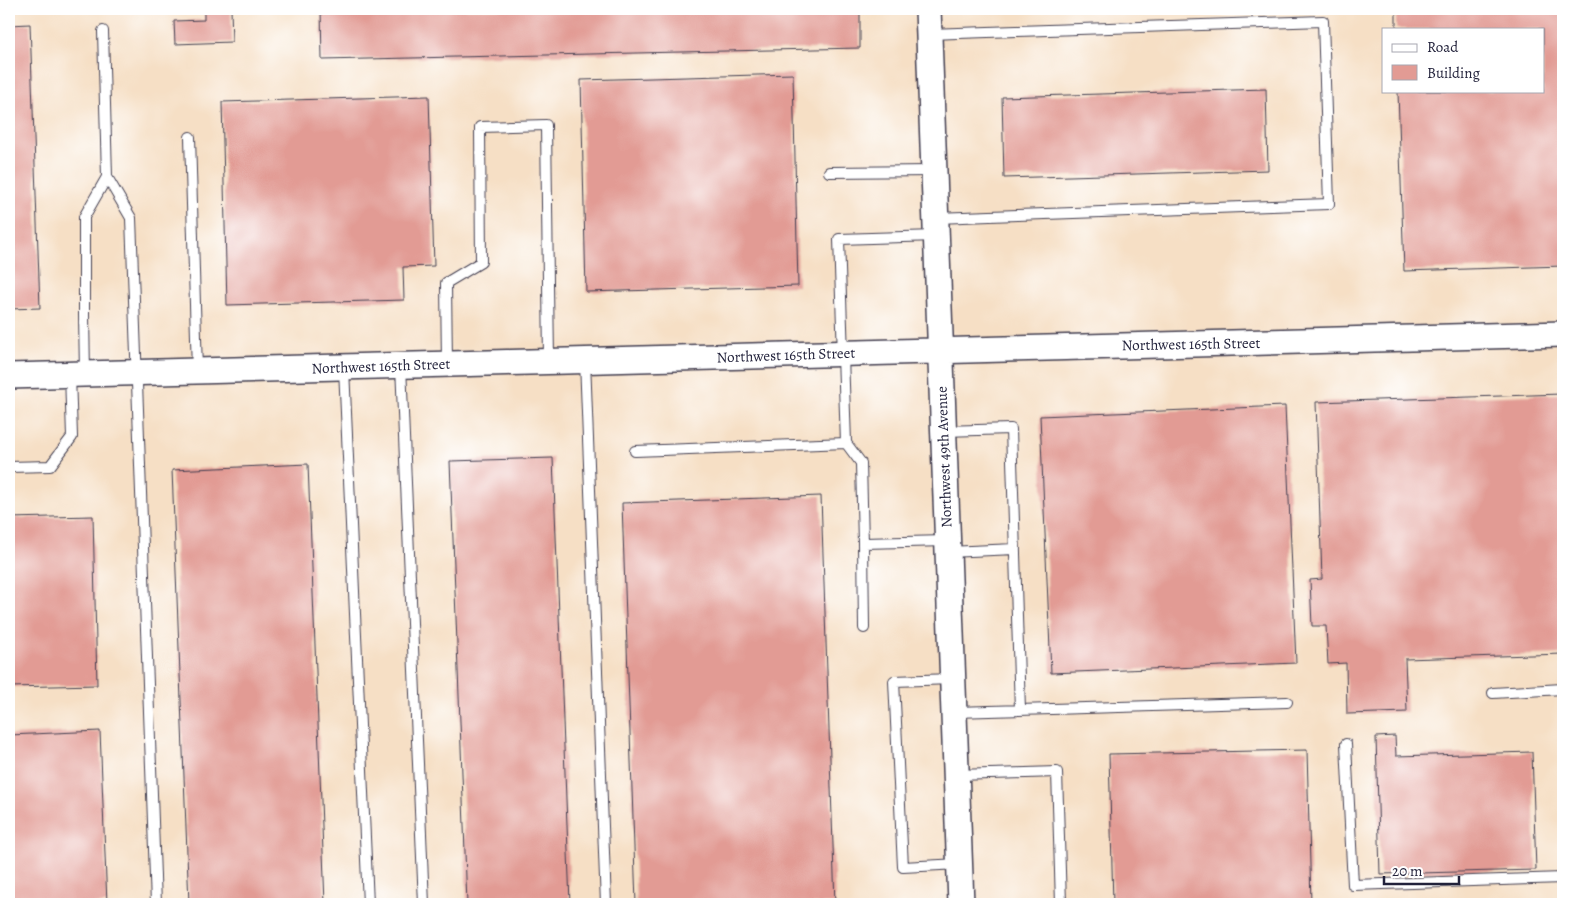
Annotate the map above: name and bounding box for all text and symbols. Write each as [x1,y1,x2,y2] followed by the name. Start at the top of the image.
[1382,28,1544,92] legend
[1427,37,1459,57] text: Road
[1427,63,1480,83] text: Building
[1121,333,1261,355] street label: Northwest 165th Street
[716,343,856,367] street label: Northwest 165th Street
[311,354,451,378] street label: Northwest 165th Street
[932,386,956,528] street label: Northwest 49th Avenue
[1384,853,1460,885] scale bar
[1392,861,1423,881] text: 20 m

